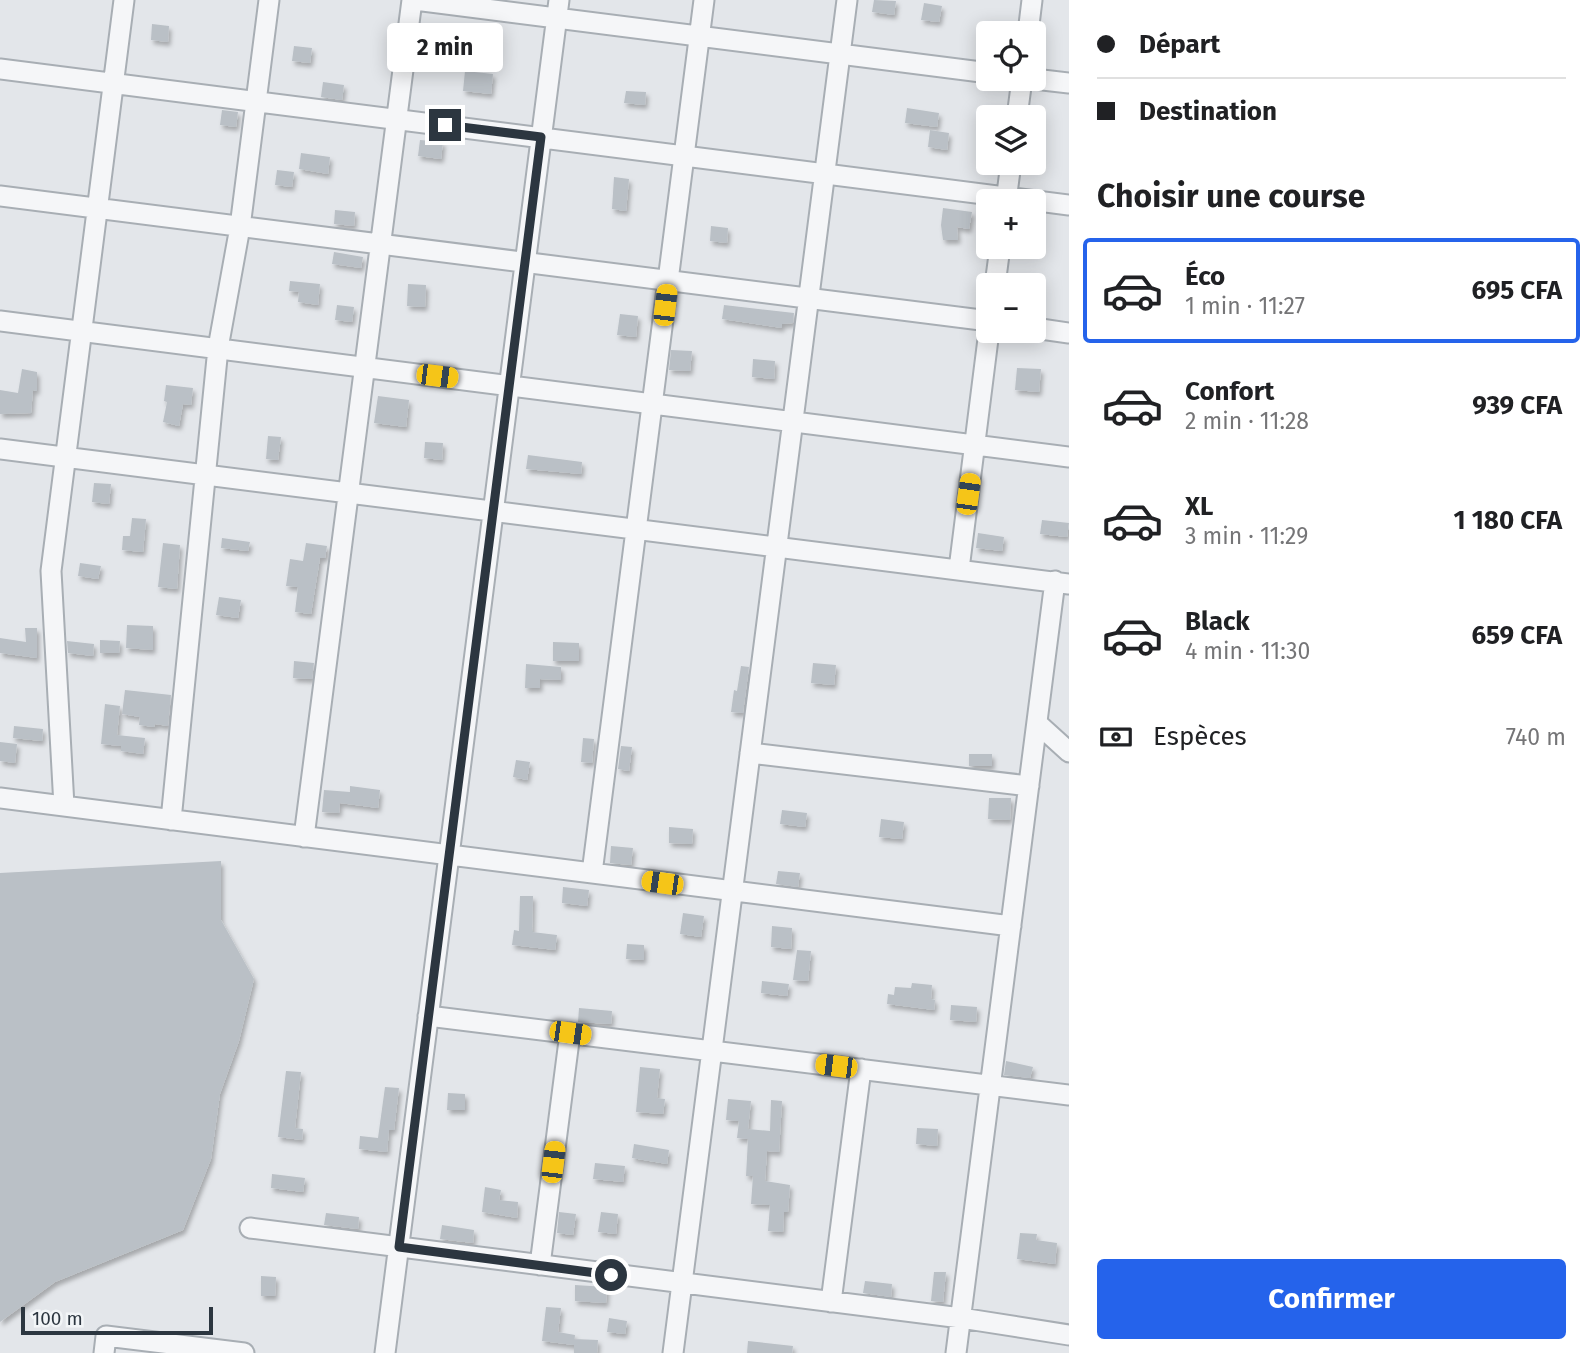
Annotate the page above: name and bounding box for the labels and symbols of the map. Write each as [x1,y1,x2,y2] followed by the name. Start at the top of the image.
[387,24,503,72] callout: 2 min
[429,109,461,141] route end
[653,283,678,327] car
[415,363,460,389] car
[955,472,982,516] car
[640,870,685,896] car
[548,1020,593,1046] car
[814,1053,859,1079] car
[541,1140,566,1184] car
[595,1259,627,1291] route start
[21,1304,214,1336] scale bar

